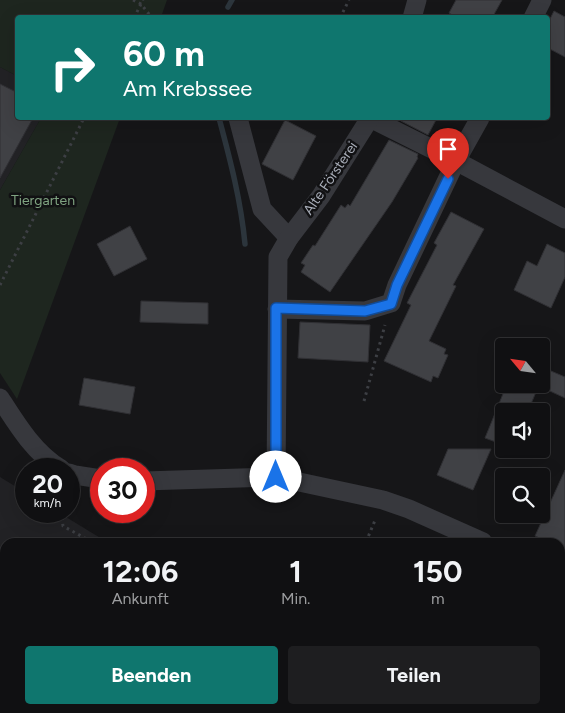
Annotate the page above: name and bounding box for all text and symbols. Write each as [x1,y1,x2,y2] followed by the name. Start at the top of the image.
[123,33,205,75] text: 60 m
[40,35,105,100] icon: right
[123,75,252,102] text: Am Krebssee
[427,128,469,179] pin
[434,135,462,163] icon: arrive
[300,139,361,218] street label: Alte Försterei
[11,192,75,209] park label: Tiergarten
[495,338,550,392] north arrow
[495,338,550,523] map controls
[495,403,550,458] button: sound
[249,450,301,502] position arrow
[90,458,155,523] speed limit sign: 30
[495,468,550,523] button: search
[32,469,63,499] text: 20
[34,496,61,510] text: km/h
[103,553,178,590] text: 12:06
[289,553,302,590] text: 1
[413,553,462,590] text: 150
[112,589,169,608] text: Ankunft
[281,589,310,608] text: Min.
[431,589,445,608] text: m
[25,646,278,704] button: Beenden
[288,646,540,704] button: Teilen

